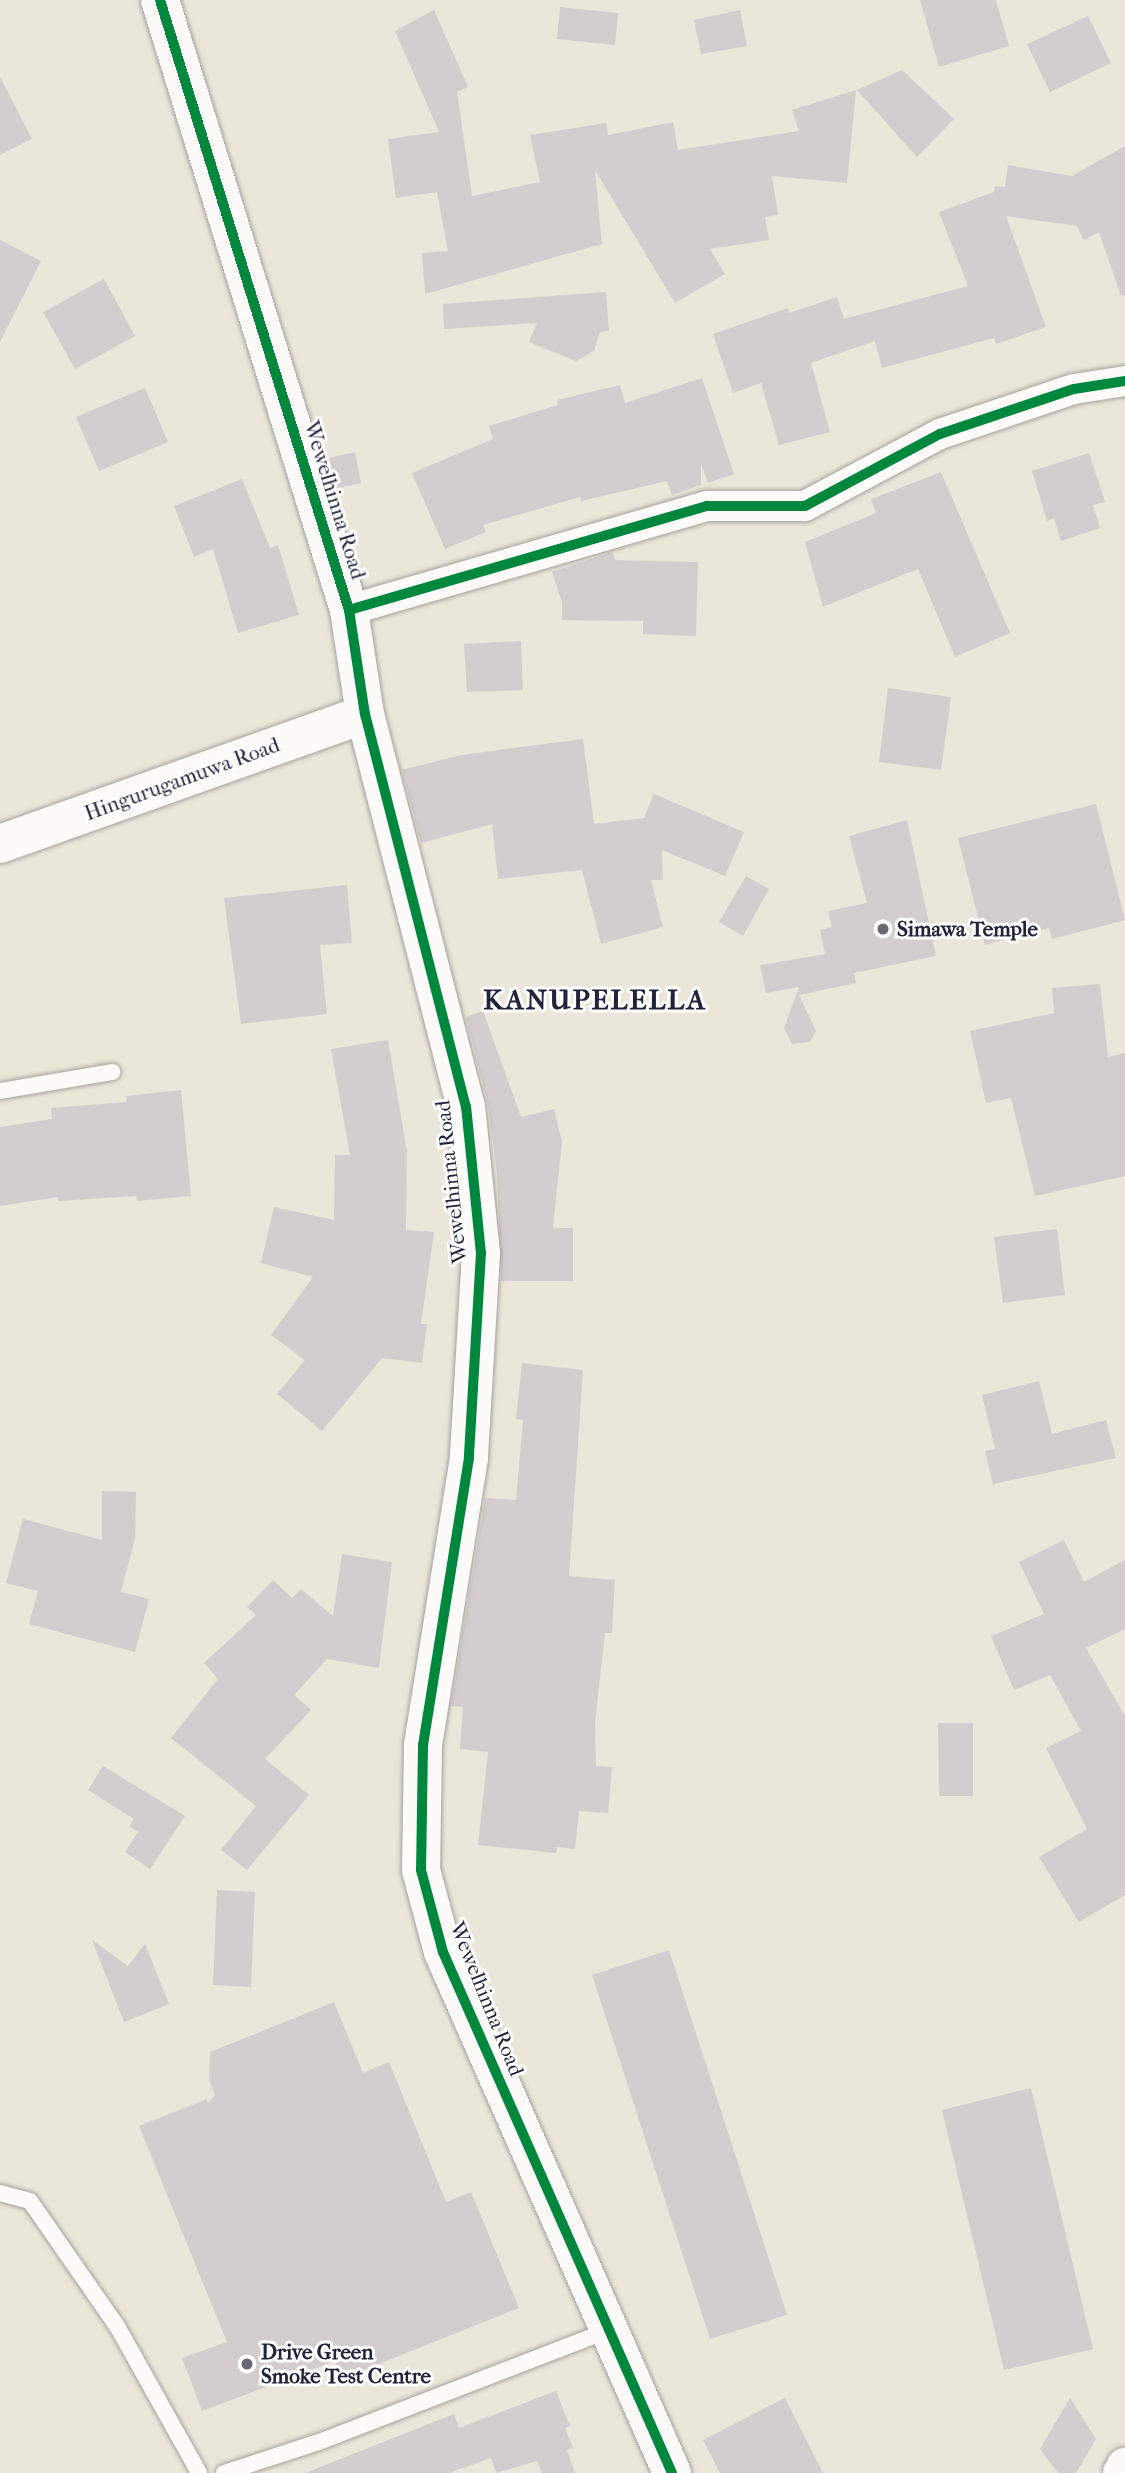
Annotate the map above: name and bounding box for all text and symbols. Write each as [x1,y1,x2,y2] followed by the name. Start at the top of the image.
[299,418,371,582] street label: Wewelhinna Road
[81,732,283,826] street label: Hingurugamuwa Road
[897,916,1038,942] place label: Simawa Temple
[875,921,891,937] marker: Simawa Temple
[485,983,705,1017] district label: KANUPELELLA
[430,1099,472,1265] street label: Wewelhinna Road
[445,1918,529,2080] street label: Wewelhinna Road
[261,2339,431,2389] place label: Drive Green Smoke Test Centre
[239,2356,255,2372] marker: Drive Green Smoke Test Centre

